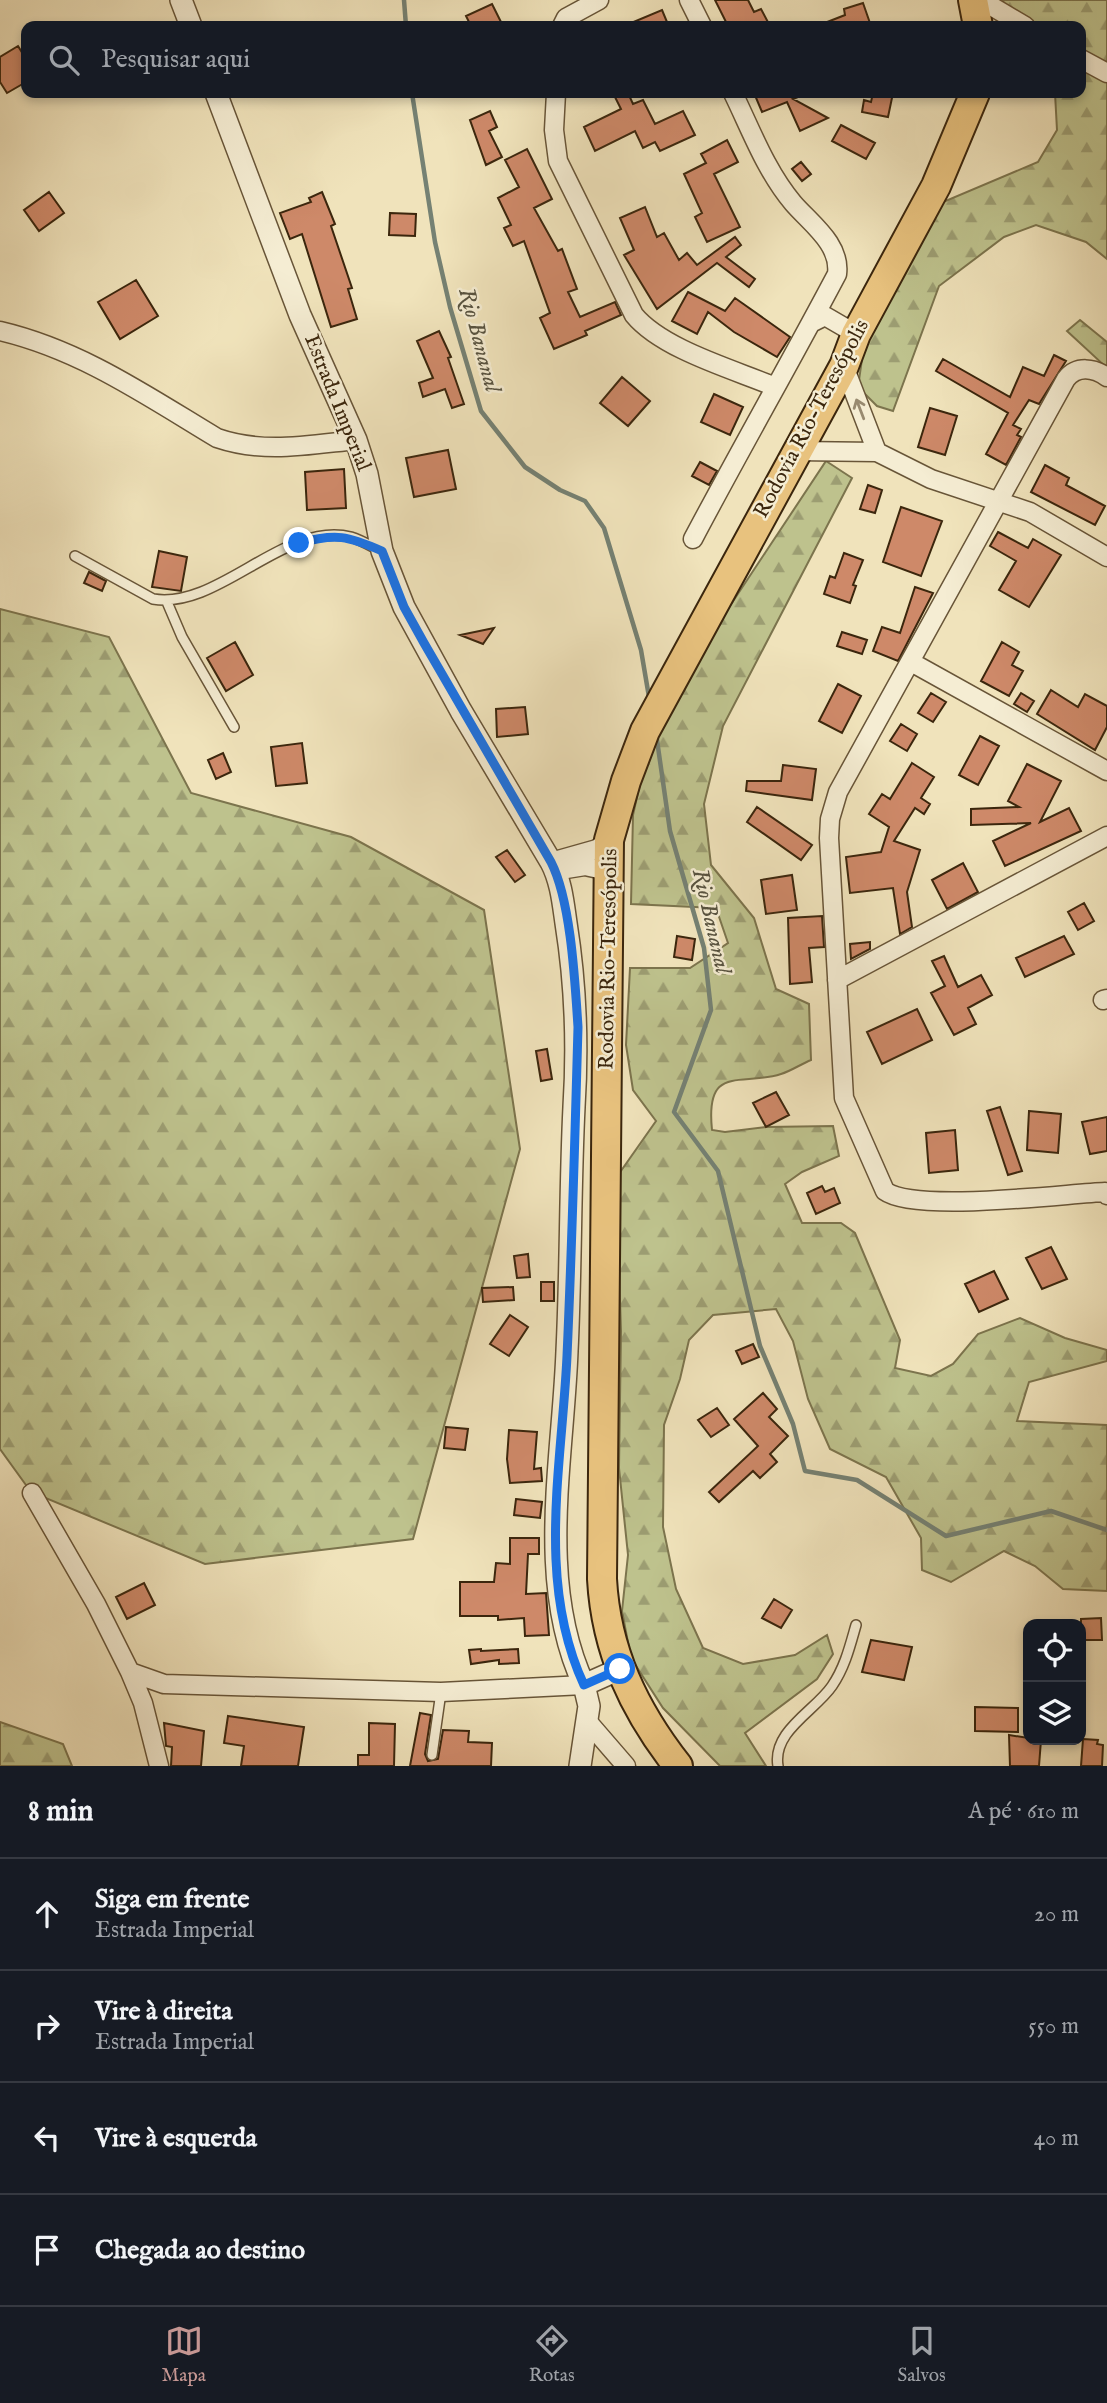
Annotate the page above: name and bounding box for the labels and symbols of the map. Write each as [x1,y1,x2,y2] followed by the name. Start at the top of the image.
[451,285,507,397] water label: Rio Bananal
[748,315,876,523] street label: Rodovia Rio-Teresópolis
[297,331,377,476] street label: Estrada Imperial
[853,399,866,421] one-way arrow
[283,527,314,558] route end
[594,848,624,1070] street label: Rodovia Rio-Teresópolis
[685,866,738,978] water label: Rio Bananal
[604,1653,635,1684] route start

